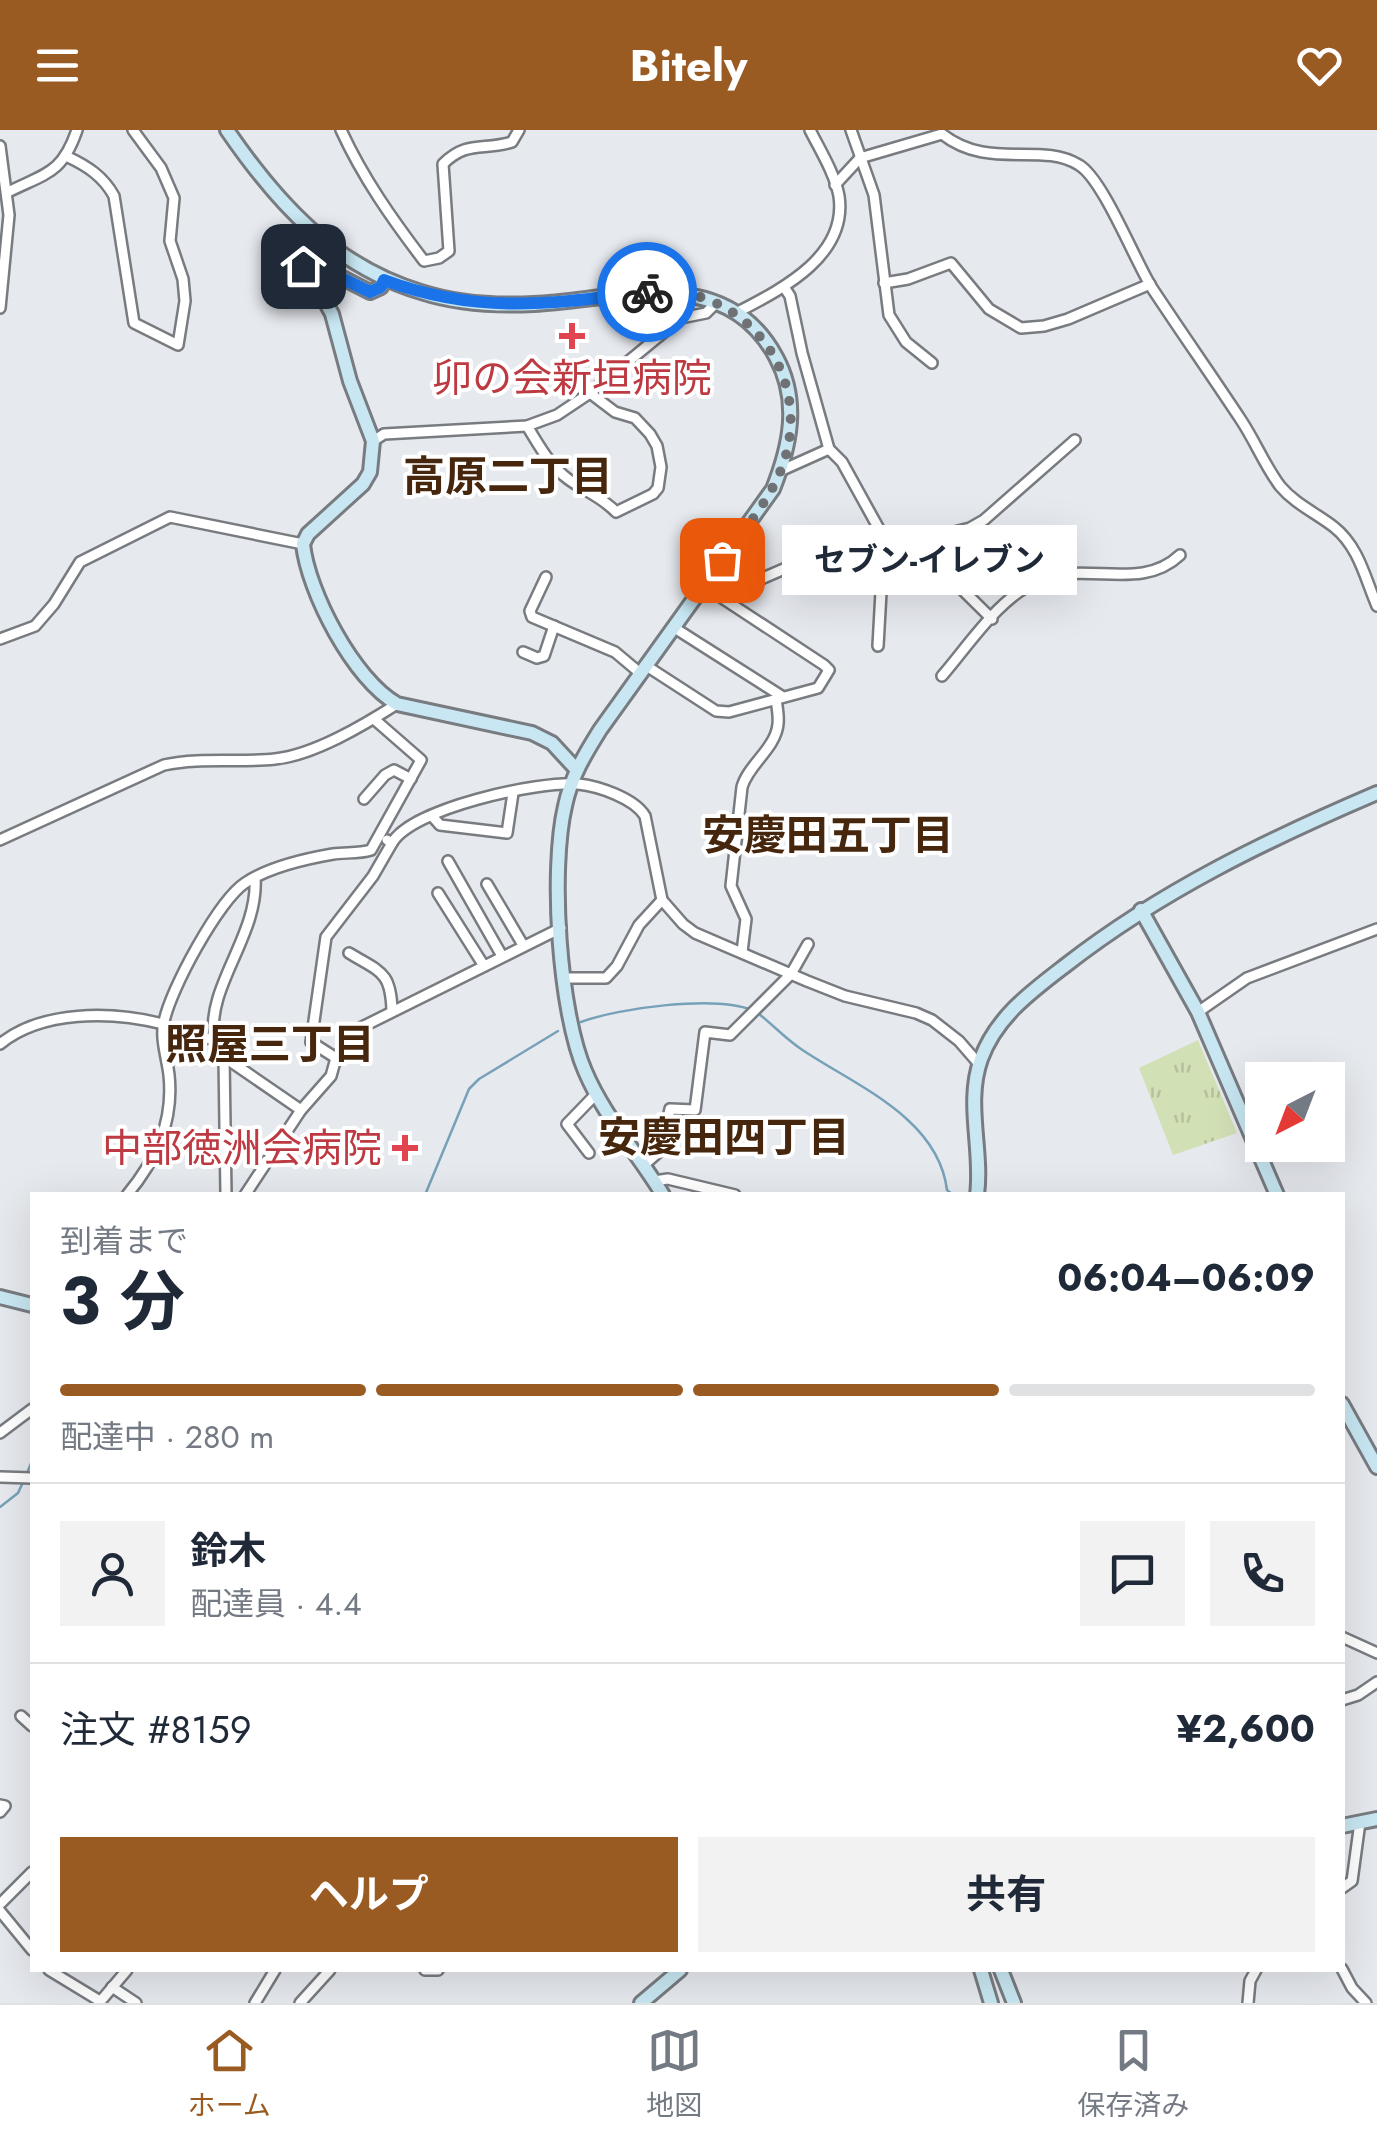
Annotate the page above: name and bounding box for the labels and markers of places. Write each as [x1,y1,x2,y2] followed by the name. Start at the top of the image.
[261,224,346,309] pin
[559,323,585,349] marker: 卯の会新垣病院
[432,349,712,407] place label: 卯の会新垣病院
[680,518,765,603] pin
[782,525,1077,595] callout: セブン-イレブン
[102,1119,382,1177] place label: 中部徳洲会病院
[392,1135,418,1161] marker: 中部徳洲会病院

